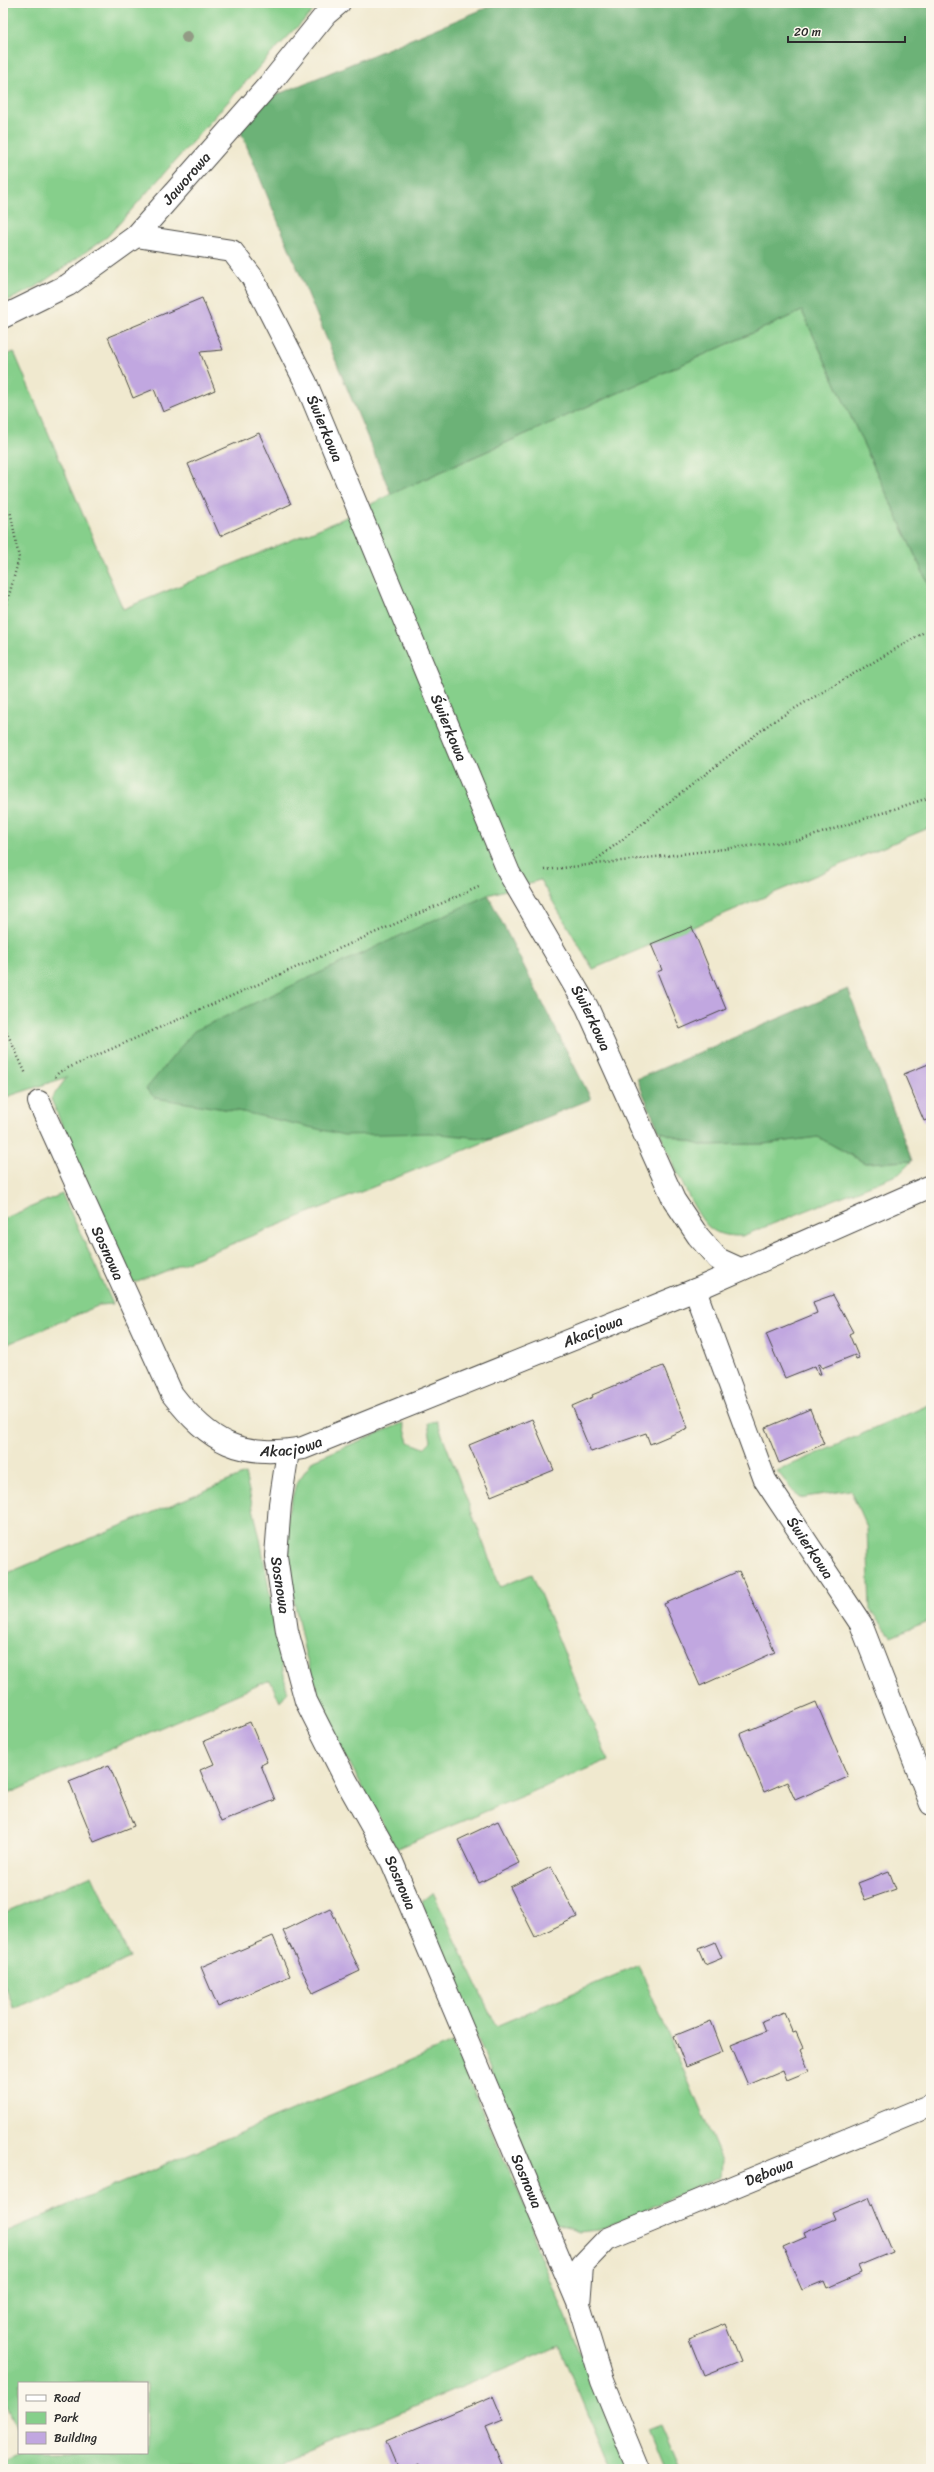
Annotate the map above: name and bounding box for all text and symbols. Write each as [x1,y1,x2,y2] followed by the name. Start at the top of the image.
[788,18,905,44] scale bar
[794,21,821,43] text: 20 m
[155,145,218,212] street label: Jaworowa
[299,391,351,467] street label: Świerkowa
[423,690,475,766] street label: Świerkowa
[564,980,618,1056] street label: Świerkowa
[84,1221,132,1285] street label: Sosnowa
[558,1307,627,1355] street label: Akacjowa
[259,1428,327,1464] street label: Akacjowa
[780,1511,841,1585] street label: Świerkowa
[263,1555,297,1616] street label: Sosnowa
[378,1850,424,1915] street label: Sosnowa
[504,2149,550,2213] street label: Sosnowa
[741,2150,798,2194] street label: Dębowa
[18,2382,148,2454] legend
[54,2387,81,2409] text: Road
[54,2407,79,2429] text: Park
[54,2427,97,2449] text: Building

